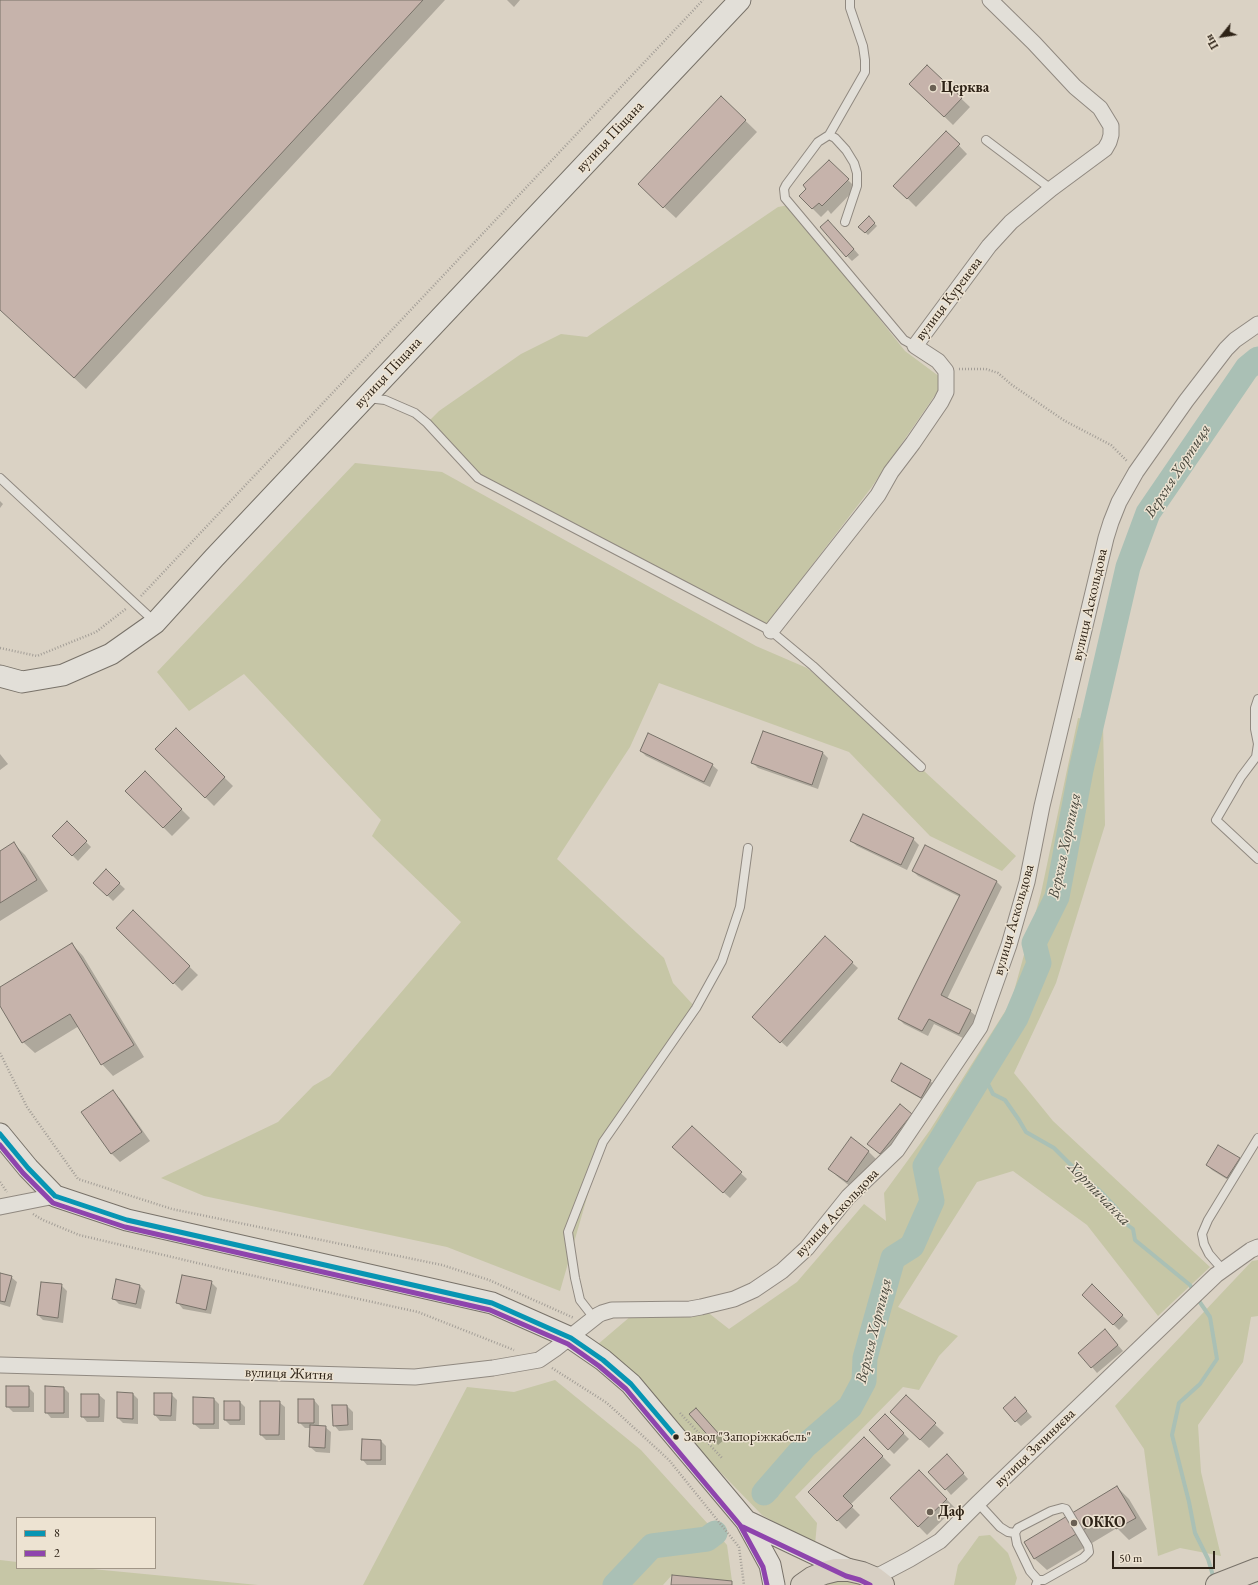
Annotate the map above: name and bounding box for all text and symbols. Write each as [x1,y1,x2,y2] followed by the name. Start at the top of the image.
[1202,16,1242,56] north arrow
[1202,32,1221,52] text: Пн
[941,79,989,97] place label: Церква
[928,83,938,93] marker: Церква
[572,98,648,176] street label: вулиця Піщана
[912,253,986,345] street label: вулиця Куренева
[350,334,426,412] street label: вулиця Піщана
[1141,421,1215,521] water label: Верхня Хортиця
[1068,547,1112,663] street label: вулиця Аскольдова
[1044,791,1086,901] water label: Верхня Хортиця
[990,862,1038,978] street label: вулиця Аскольдова
[1063,1158,1135,1230] water label: Хортичанка
[791,1165,883,1261] street label: вулиця Аскольдова
[852,1277,896,1385] water label: Верхня Хортиця
[245,1363,333,1385] street label: вулиця Житня
[991,1405,1079,1491] street label: вулиця Зачиняєва
[684,1429,811,1445] place label: Завод "Запоріжкабель"
[671,1432,681,1442] marker: Завод "Запоріжкабель"
[938,1503,964,1521] place label: Даф
[925,1507,935,1517] marker: Даф
[1082,1514,1125,1532] place label: ОККО
[16,1517,156,1569] legend
[1069,1518,1079,1528] marker: ОККО
[54,1525,60,1541] text: 8
[1114,1543,1217,1569] scale bar
[54,1545,60,1561] text: 2
[1119,1550,1142,1566] text: 50 m

